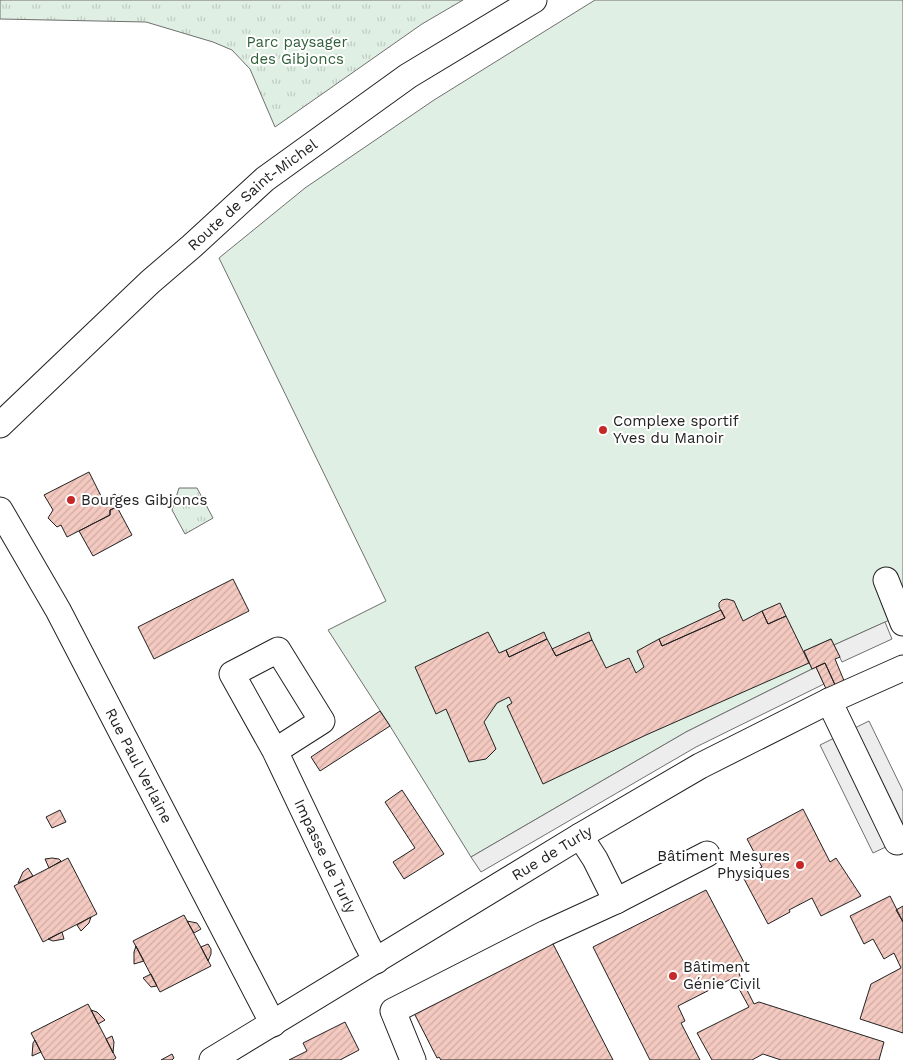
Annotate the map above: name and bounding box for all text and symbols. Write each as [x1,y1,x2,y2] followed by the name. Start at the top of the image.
[246,33,348,68] park label: Parc paysager des Gibjoncs
[184,135,321,254] street label: Route de Saint-Michel
[613,412,739,447] place label: Complexe sportif Yves du Manoir
[597,424,609,436] marker: Complexe sportif Yves du Manoir
[81,491,207,509] place label: Bourges Gibjoncs
[65,494,77,506] marker: Bourges Gibjoncs
[102,705,176,826] street label: Rue Paul Verlaine
[290,796,360,917] street label: Impasse de Turly
[508,822,596,884] street label: Rue de Turly
[657,847,790,882] place label: Bâtiment Mesures Physiques
[794,859,806,871] marker: Bâtiment Mesures Physiques
[683,958,761,993] place label: Bâtiment Génie Civil
[667,970,679,982] marker: Bâtiment Génie Civil

